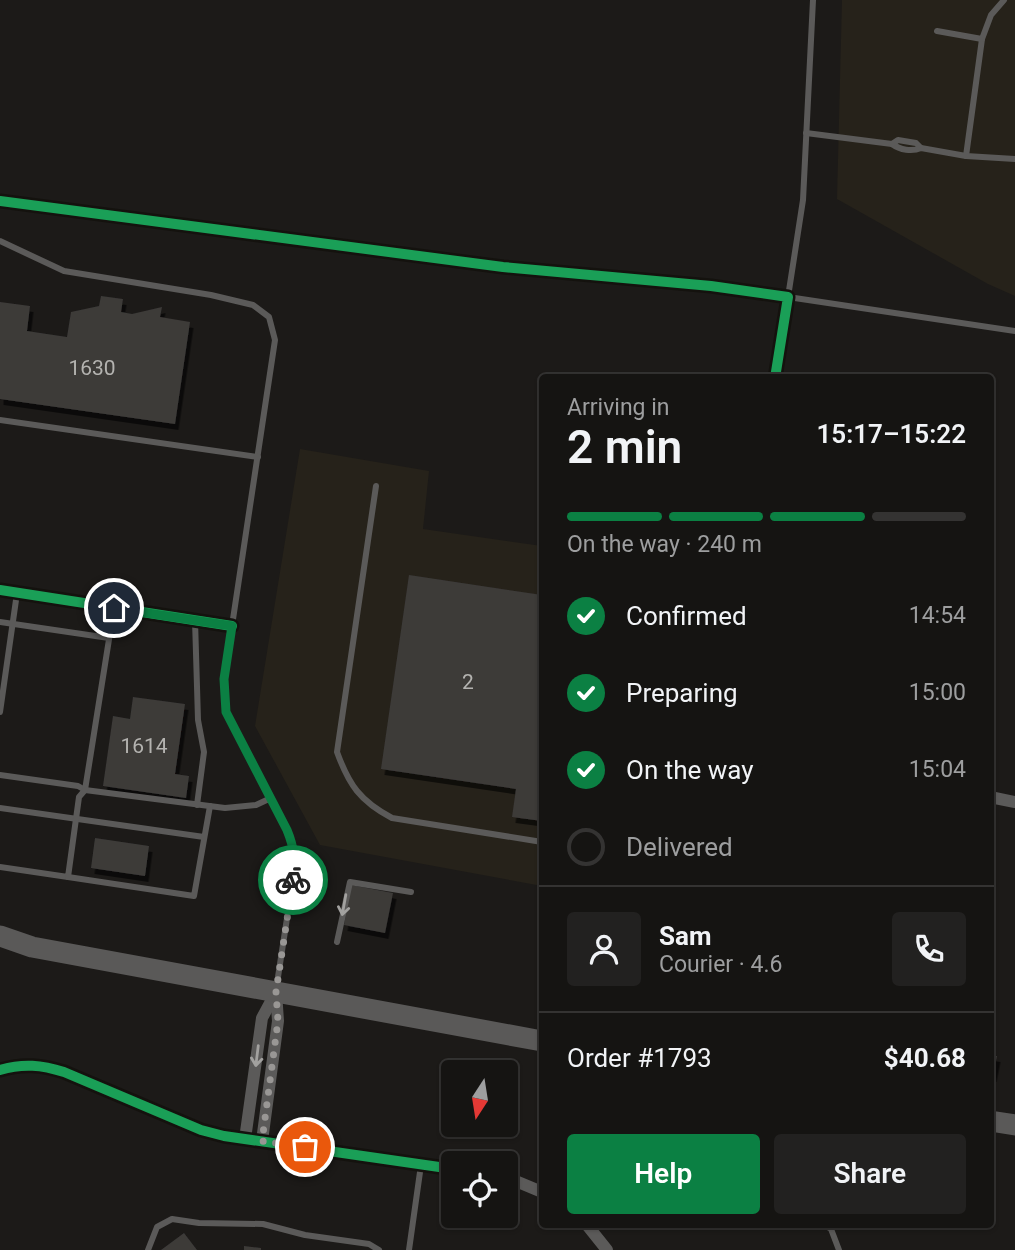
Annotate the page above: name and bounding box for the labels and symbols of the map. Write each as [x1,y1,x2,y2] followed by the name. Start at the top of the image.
[68,356,116,380] house number: 1630
[84,578,144,638] pin
[462,670,474,694] house number: 2
[120,734,168,758] house number: 1614
[258,845,328,915] courier
[337,893,350,916] one-way arrow
[250,1044,263,1067] one-way arrow
[441,1060,518,1138] north arrow
[275,1117,335,1177] pin

